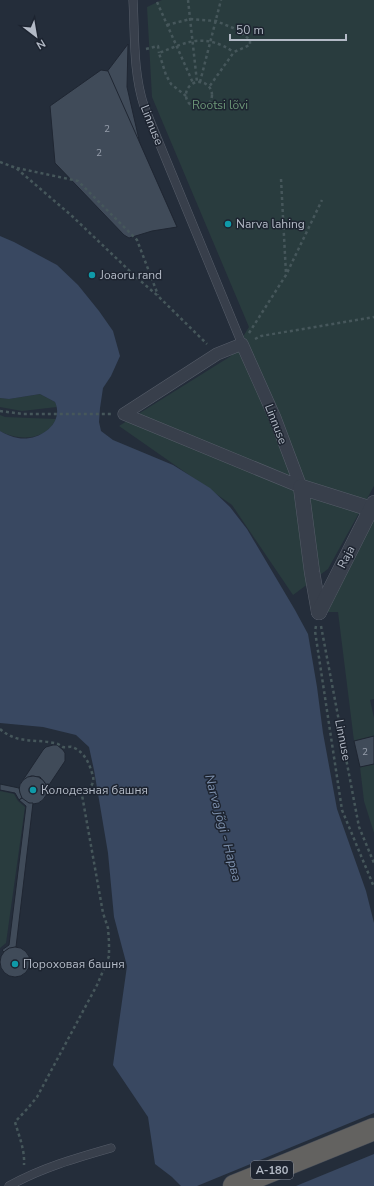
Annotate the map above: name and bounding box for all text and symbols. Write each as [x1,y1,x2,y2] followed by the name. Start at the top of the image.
[16,16,56,56] north arrow
[230,16,346,42] scale bar
[236,22,264,38] text: 50 m
[34,36,48,53] text: N
[192,97,248,113] park label: Rootsi lõvi
[137,103,167,147] street label: Linnuse
[104,122,110,136] house number: 2
[96,146,102,160] house number: 2
[236,216,305,232] place label: Narva lahing
[223,219,233,229] marker: Narva lahing
[99,267,162,283] place label: Joaoru rand
[87,270,97,280] marker: Joaoru rand
[261,402,291,446] street label: Linnuse
[334,543,358,571] street label: Raja
[331,718,355,762] street label: Linnuse
[362,745,368,759] house number: 2
[200,772,246,884] water label: Narva jõgi - Нарва
[41,782,148,798] place label: Колодезная башня
[28,785,38,795] marker: Колодезная башня
[23,956,125,972] place label: Пороховая башня
[10,959,20,969] marker: Пороховая башня
[251,1161,293,1179] road number: А-180

